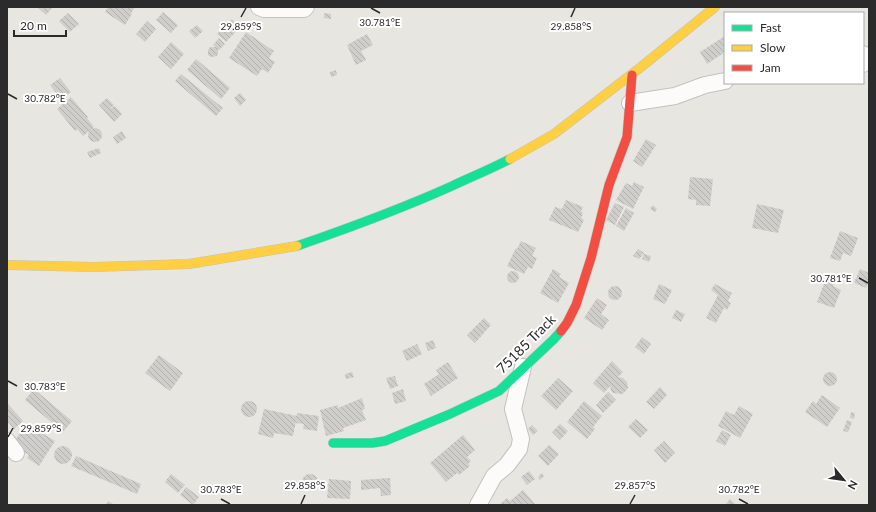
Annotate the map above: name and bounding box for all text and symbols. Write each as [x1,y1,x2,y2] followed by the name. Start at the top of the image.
[14,12,66,38] scale bar
[724,12,864,84] legend
[359,16,401,28] text: 30.781°E
[20,18,47,33] text: 20 m
[221,20,261,32] text: 29.859°S
[551,20,591,32] text: 29.858°S
[760,20,782,35] text: Fast
[760,40,786,55] text: Slow
[760,60,781,75] text: Jam
[24,92,66,104] text: 30.782°E
[810,272,852,284] text: 30.781°E
[493,310,559,377] street label: 75185 Track
[24,380,66,392] text: 30.783°E
[21,422,61,434] text: 29.859°S
[824,460,864,500] north arrow
[845,478,861,492] text: N
[285,479,325,491] text: 29.858°S
[615,479,655,491] text: 29.857°S
[200,483,242,495] text: 30.783°E
[718,483,760,495] text: 30.782°E

